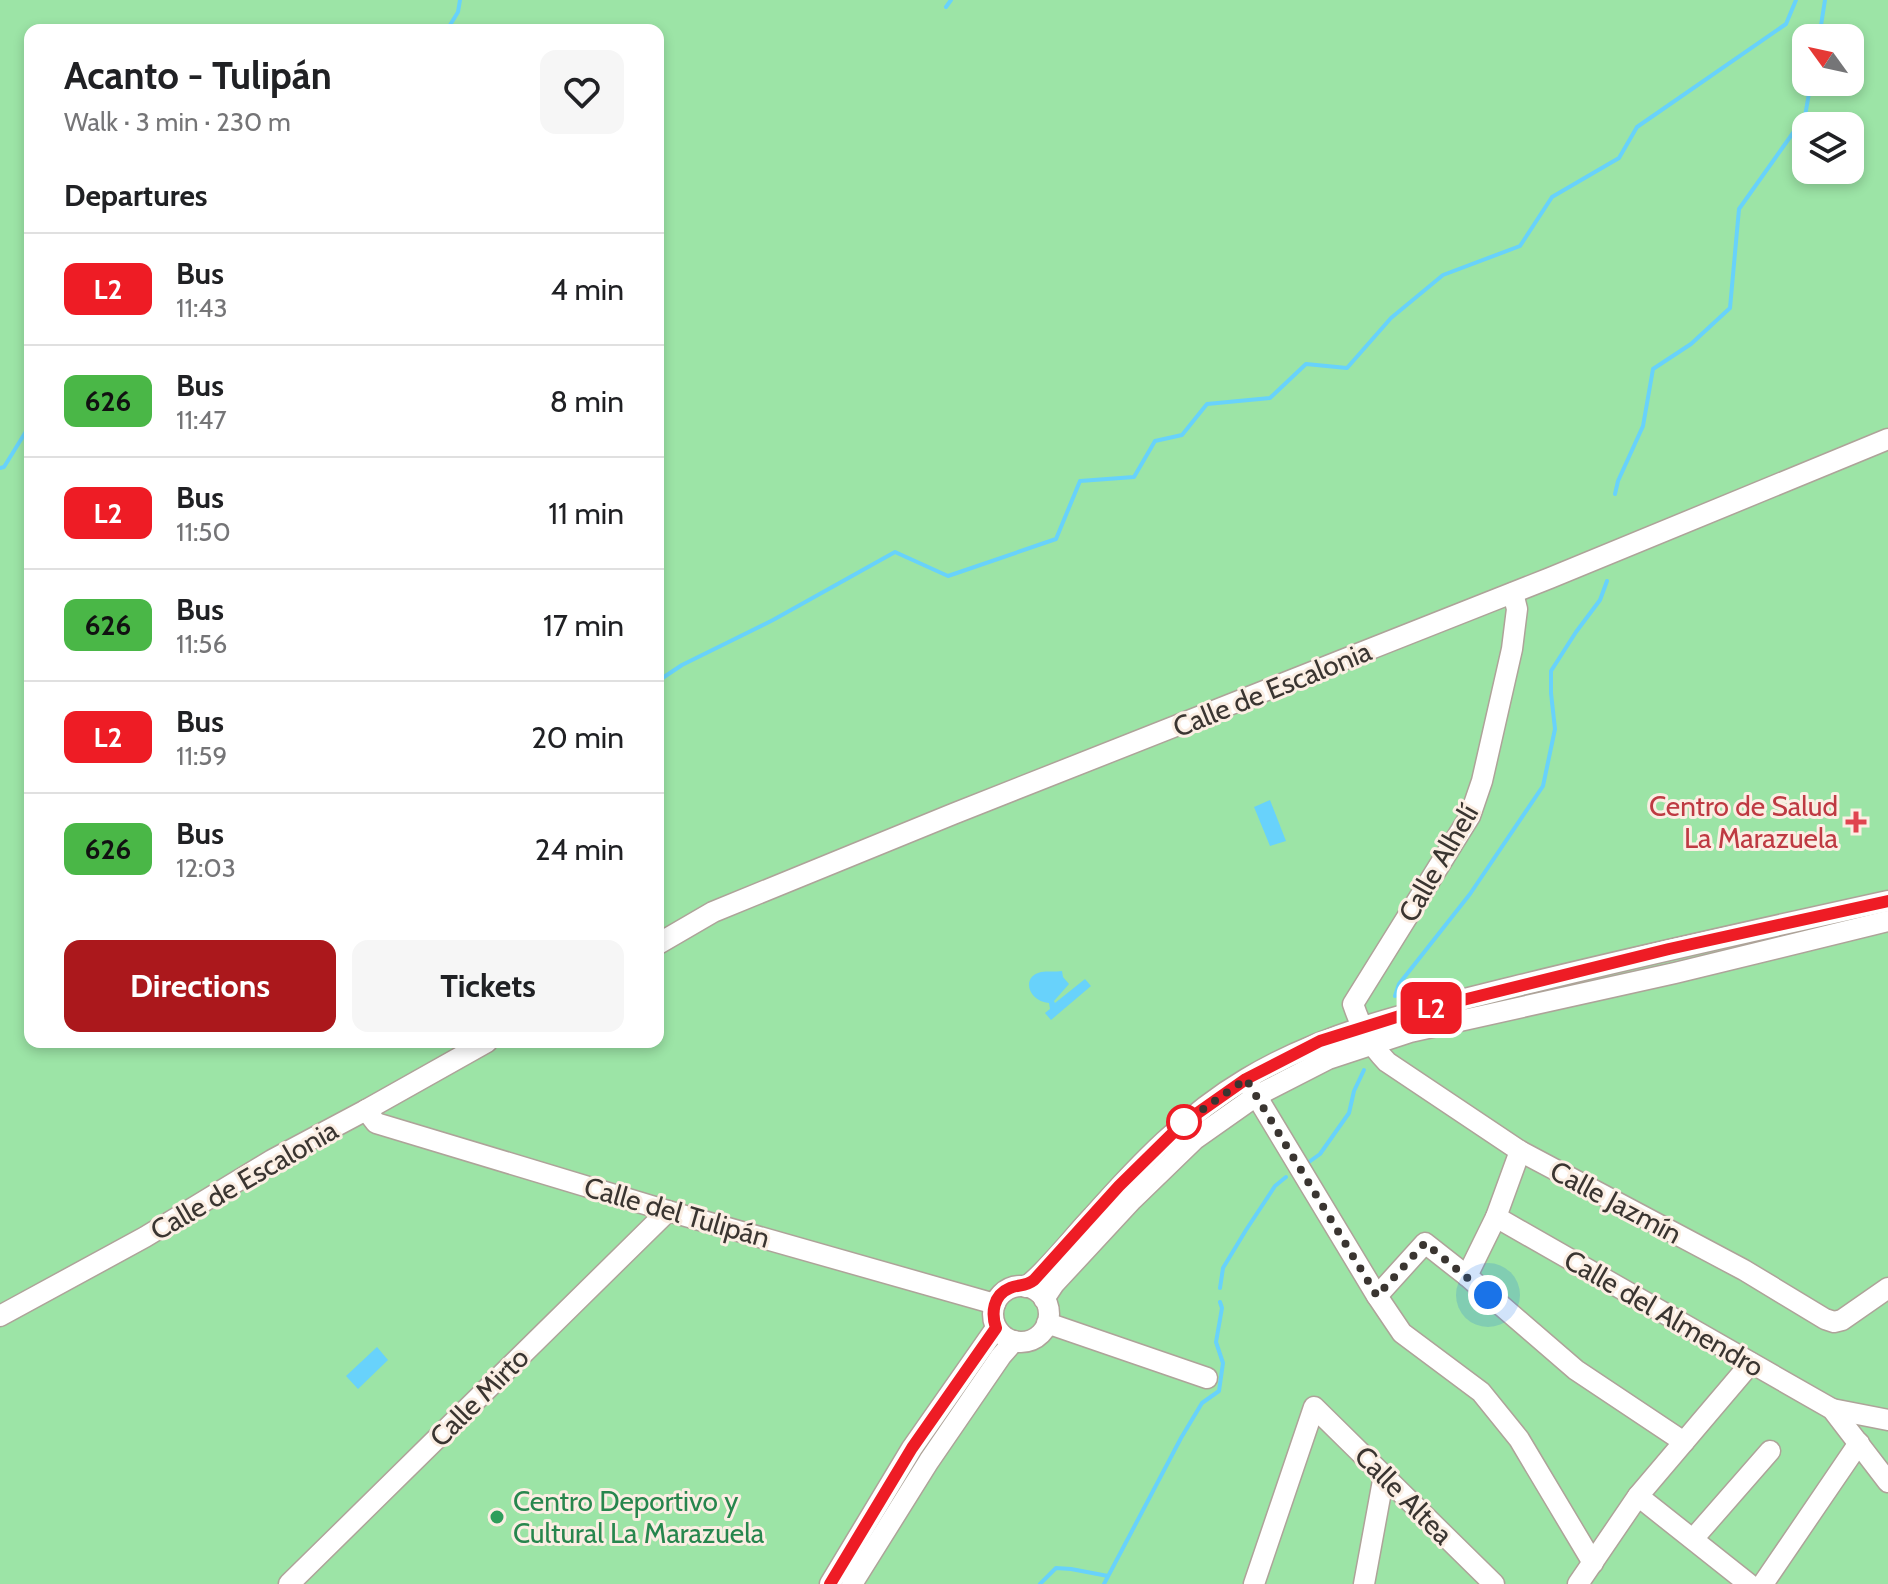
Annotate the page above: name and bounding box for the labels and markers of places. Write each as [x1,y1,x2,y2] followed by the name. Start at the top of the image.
[1649,789,1839,855] place label: Centro de Salud La Marazuela
[1845,811,1867,833] marker: Centro de Salud La Marazuela
[1167,1105,1201,1139] unlabelled marker
[513,1484,765,1550] place label: Centro Deportivo y Cultural La Marazuela
[488,1508,506,1526] marker: Centro Deportivo y Cultural La Marazuela

